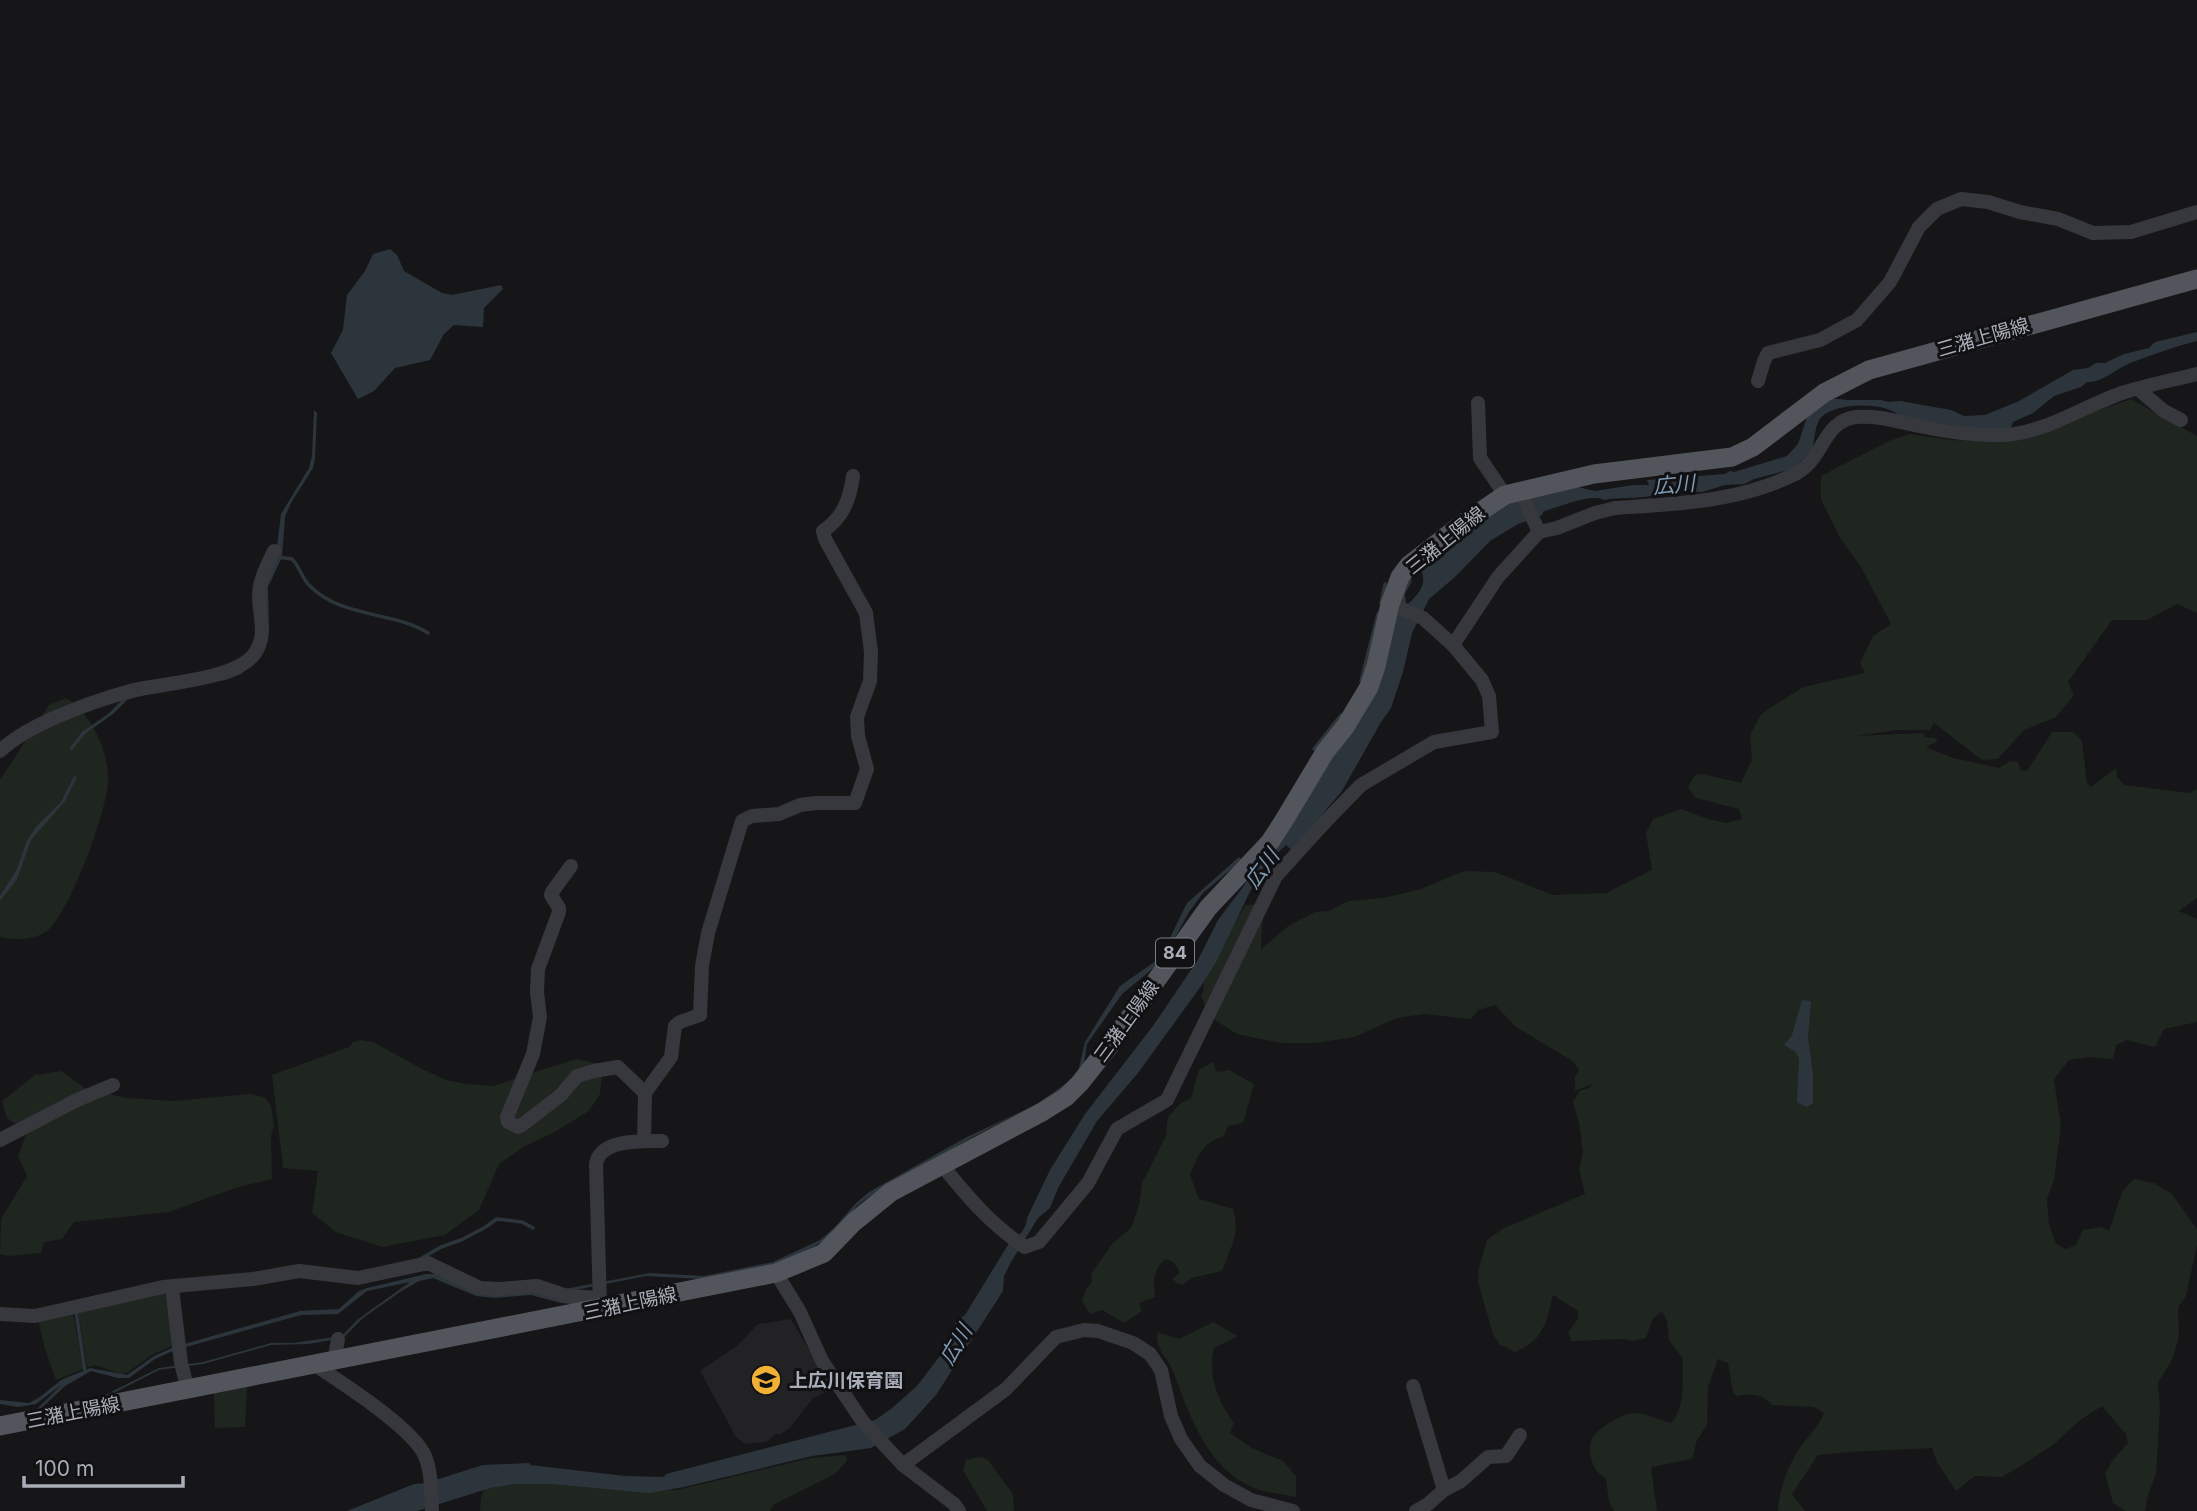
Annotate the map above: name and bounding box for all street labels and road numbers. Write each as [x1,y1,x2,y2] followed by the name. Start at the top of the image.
[1934,313,2032,362] street label: 三潴上陽線
[1401,502,1489,579] street label: 三潴上陽線
[1156,938,1194,968] road number: 84
[1089,976,1164,1066] street label: 三潴上陽線
[581,1282,679,1325] street label: 三潴上陽線
[24,1392,122,1433] street label: 三潴上陽線

